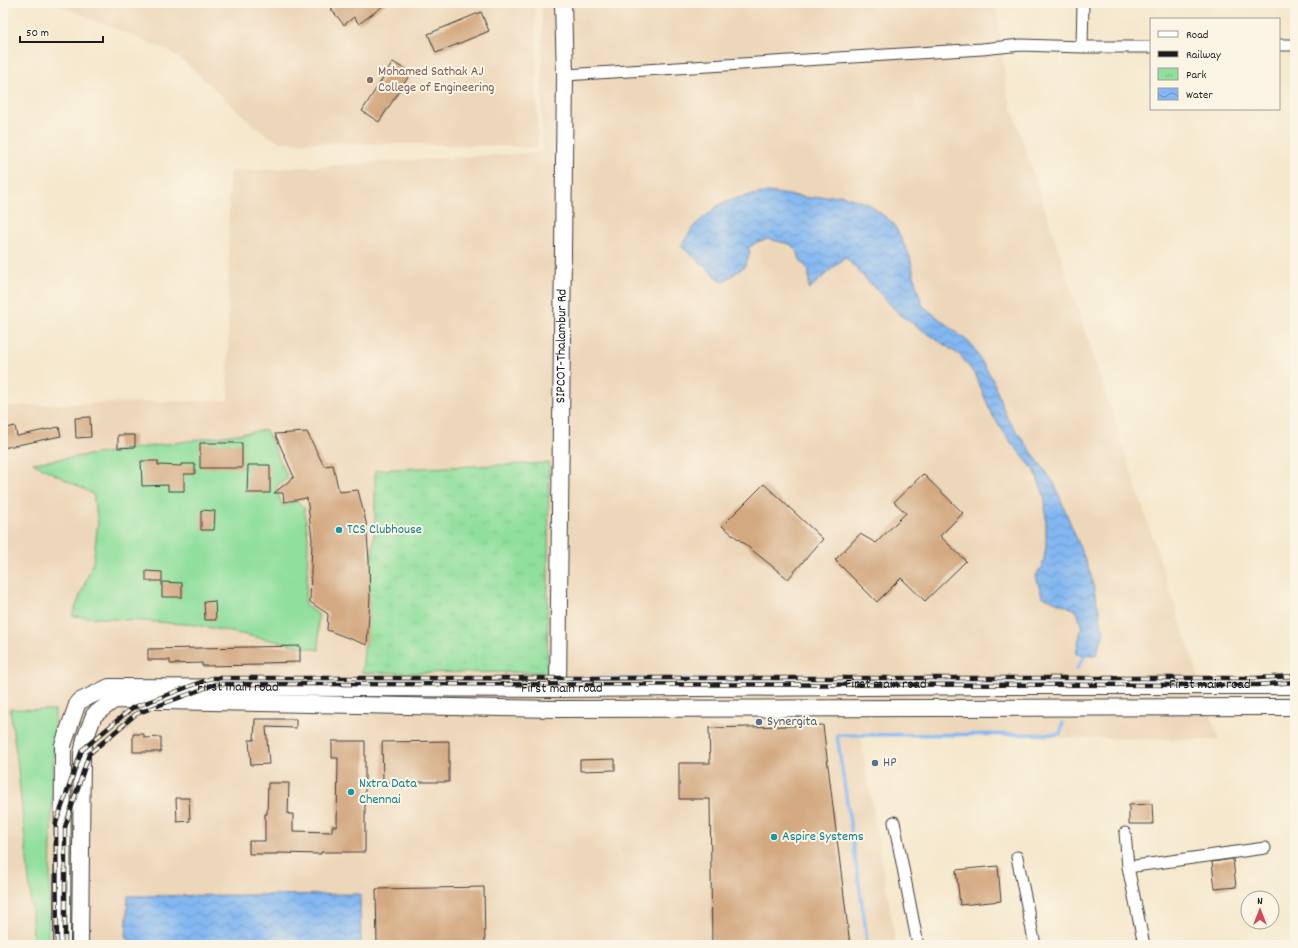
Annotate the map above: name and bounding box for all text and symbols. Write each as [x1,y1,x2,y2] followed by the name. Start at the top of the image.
[20,18,103,44] scale bar
[1150,18,1280,110] legend
[26,25,49,42] text: 50 m
[1186,27,1208,44] text: Road
[1186,47,1222,64] text: Railway
[378,62,495,98] place label: Mohamed Sathak AJ College of Engineering
[1186,67,1207,84] text: Park
[365,75,375,85] marker: Mohamed Sathak AJ College of Engineering
[1186,87,1213,104] text: Water
[551,289,573,403] street label: SIPCOT-Thalambur Rd
[347,520,422,540] place label: TCS Clubhouse
[334,525,344,535] marker: TCS Clubhouse
[845,675,927,695] street label: First main road
[1169,675,1251,695] street label: First main road
[197,677,279,698] street label: First main road
[521,679,603,699] street label: First main road
[767,712,818,732] place label: Synergita
[754,717,764,727] marker: Synergita
[883,753,897,773] place label: HP
[870,758,880,768] marker: HP
[359,774,417,810] place label: Nxtra Data Chennai
[346,787,356,797] marker: Nxtra Data Chennai
[782,827,864,847] place label: Aspire Systems
[769,832,779,842] marker: Aspire Systems
[1240,890,1280,930] north arrow
[1257,894,1263,910] text: N

